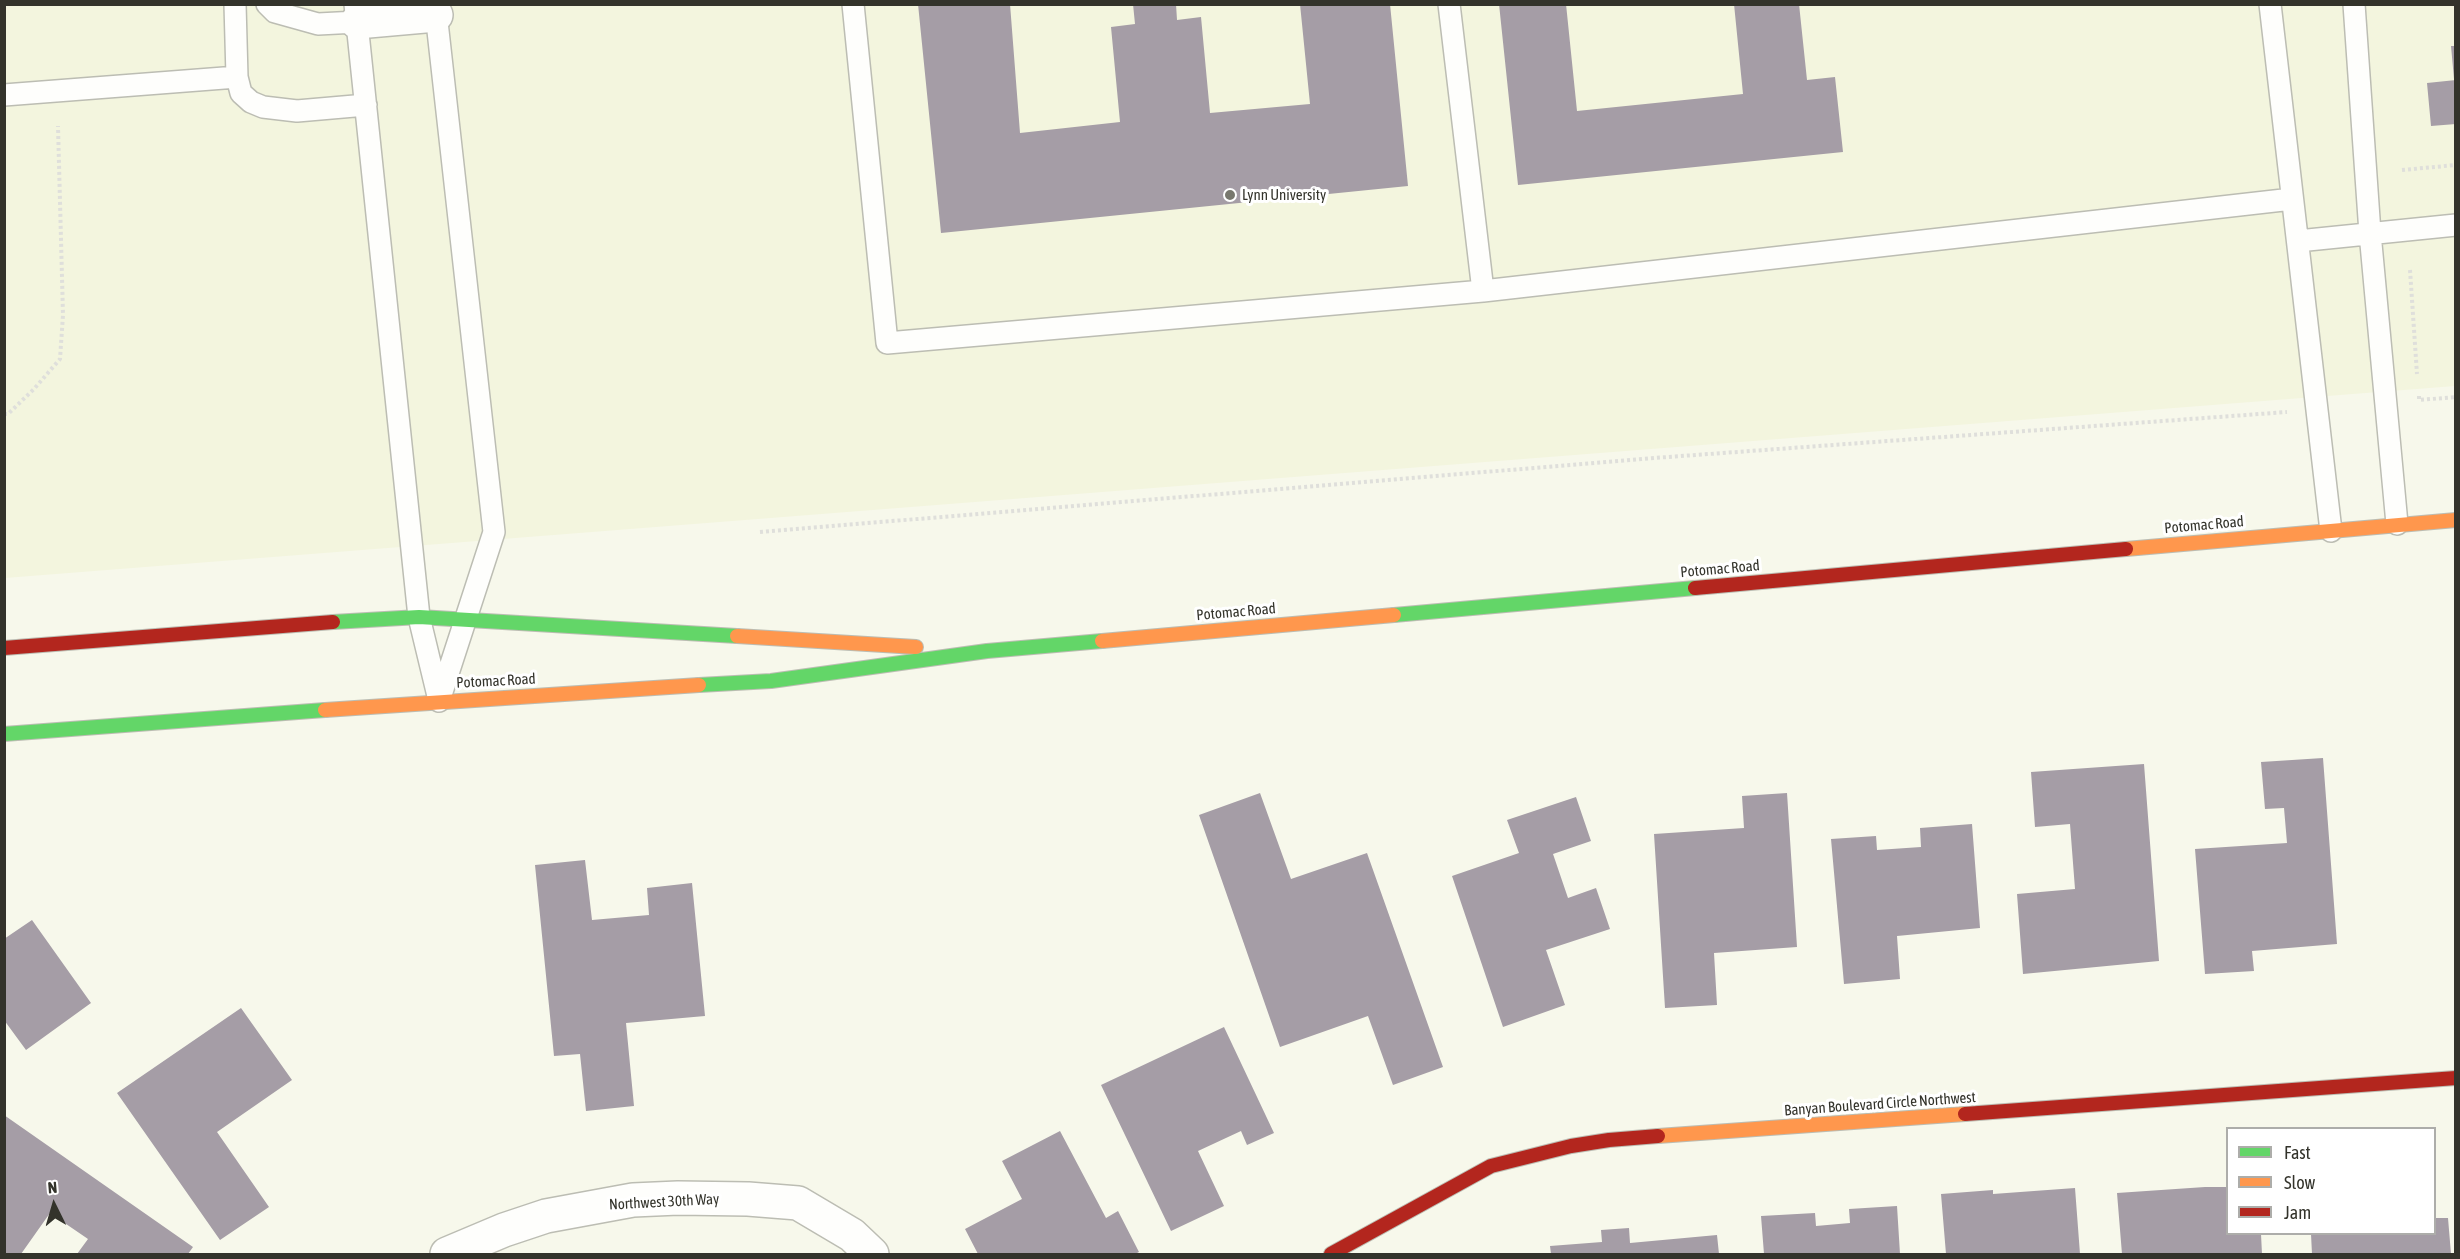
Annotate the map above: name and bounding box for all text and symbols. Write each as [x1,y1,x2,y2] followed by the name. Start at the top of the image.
[1242,186,1326,204] place label: Lynn University
[1223,188,1237,202] marker: Lynn University
[2164,513,2244,537] street label: Potomac Road
[1680,557,1760,581] street label: Potomac Road
[1196,600,1276,624] street label: Potomac Road
[456,670,536,692] street label: Potomac Road
[1784,1088,1976,1120] street label: Banyan Boulevard Circle Northwest
[2226,1127,2436,1235] legend
[2284,1142,2311,1163] text: Fast
[2284,1172,2315,1193] text: Slow
[24,1175,84,1235] north arrow
[47,1178,58,1196] text: N
[608,1190,720,1214] street label: Northwest 30th Way
[2284,1202,2311,1223] text: Jam

